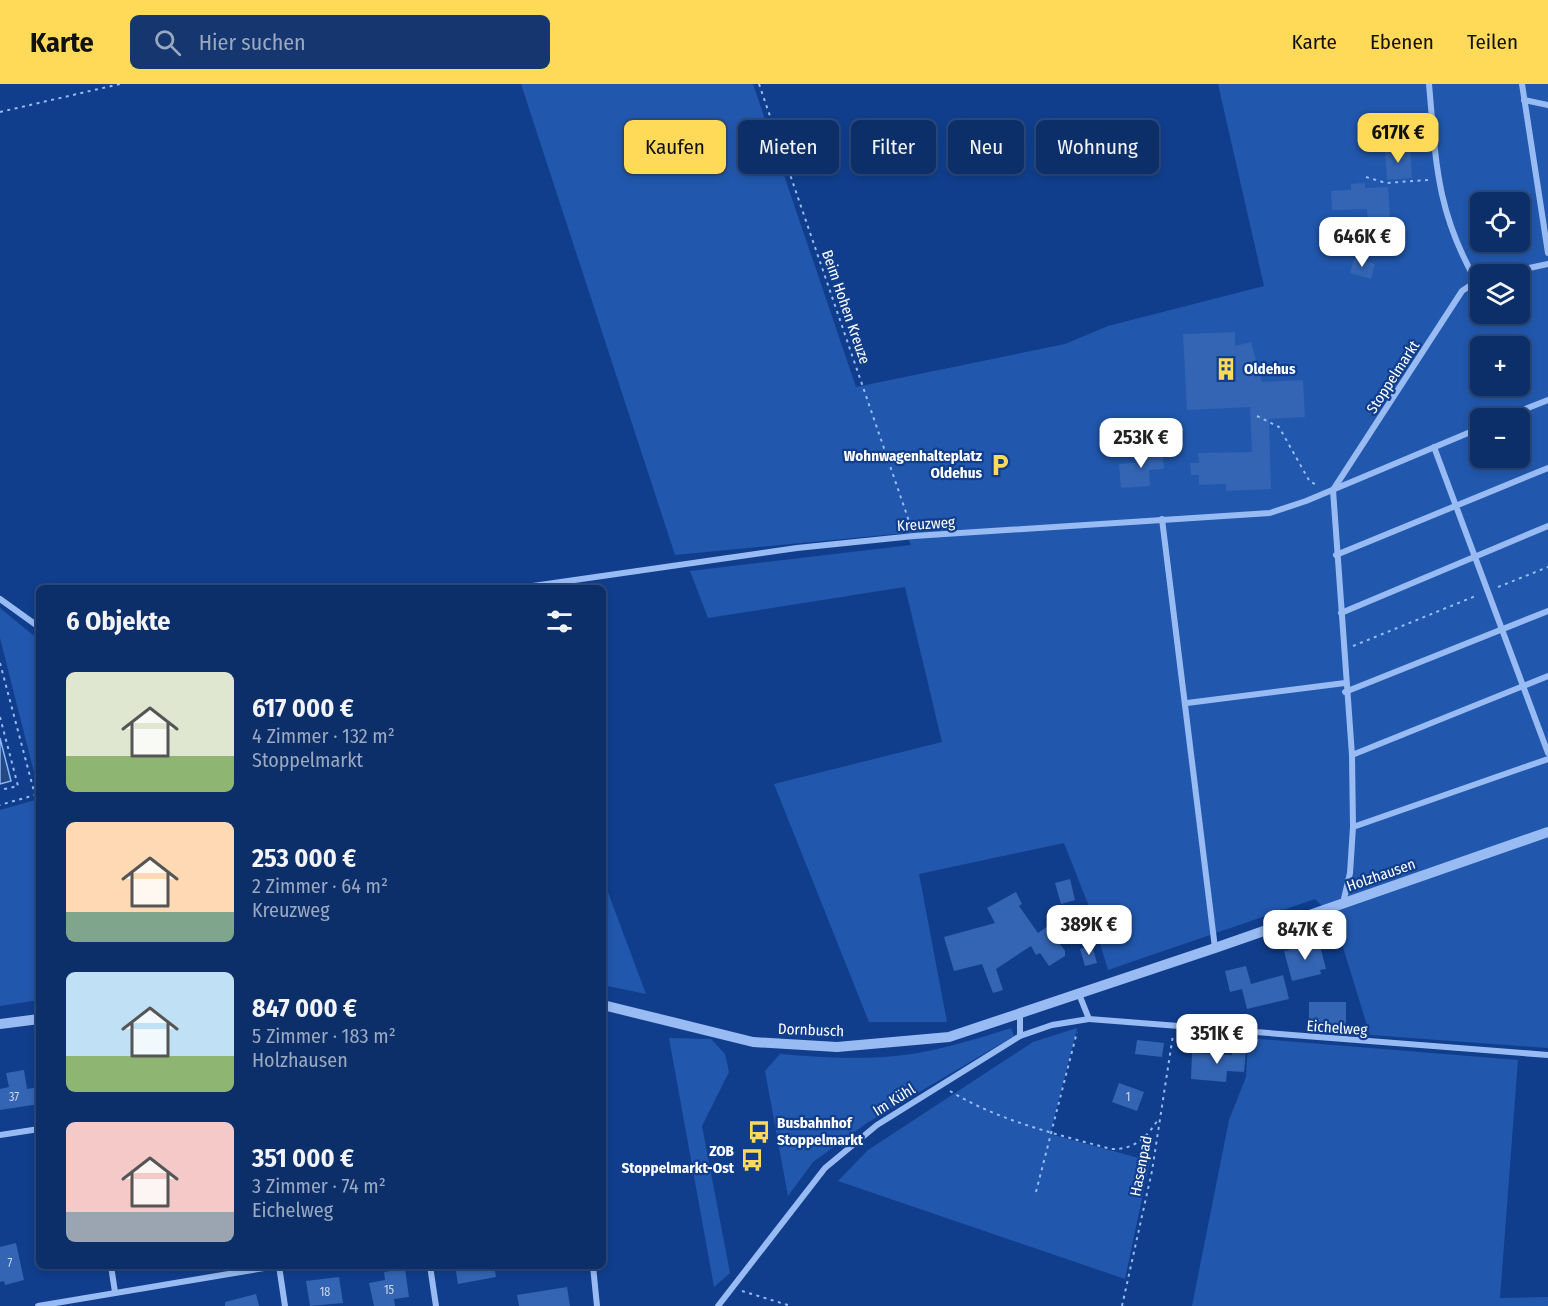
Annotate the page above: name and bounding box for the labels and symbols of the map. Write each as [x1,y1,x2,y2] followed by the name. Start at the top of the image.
[1349,113,1447,164] pin: 617K €
[1313,217,1411,268] pin: 646K €
[818,248,874,366] street label: Beim Hohen Kreuze
[1363,337,1423,417] street label: Stoppelmarkt
[1213,356,1239,382] building icon: Oldehus
[1244,360,1296,378] place label: Oldehus
[1092,418,1190,469] pin: 253K €
[844,447,983,482] place label: Wohnwagenhalteplatz Oldehus
[987,452,1013,478] parking icon: Wohnwagenhalteplatz Oldehus
[896,513,956,535] street label: Kreuzweg
[1344,855,1418,895] street label: Holzhausen
[1040,905,1138,956] pin: 389K €
[1256,910,1354,961] pin: 847K €
[1168,1014,1266,1065] pin: 351K €
[1306,1017,1368,1039] street label: Eichelweg
[778,1020,844,1040] street label: Dornbusch
[870,1080,919,1120] street label: Im Kühl
[9,1090,19,1104] house number: 37
[1126,1090,1130,1104] house number: 1
[777,1114,864,1149] place label: Busbahnhof Stoppelmarkt
[746,1119,772,1145] bus stop icon: Busbahnhof Stoppelmarkt
[1126,1134,1156,1198] street label: Hasenpad
[622,1142,735,1177] place label: ZOB Stoppelmarkt-Ost
[739,1147,765,1173] bus stop icon: ZOB Stoppelmarkt-Ost
[8,1256,13,1270] house number: 7
[384,1283,395,1297] house number: 15
[320,1285,330,1299] house number: 18

